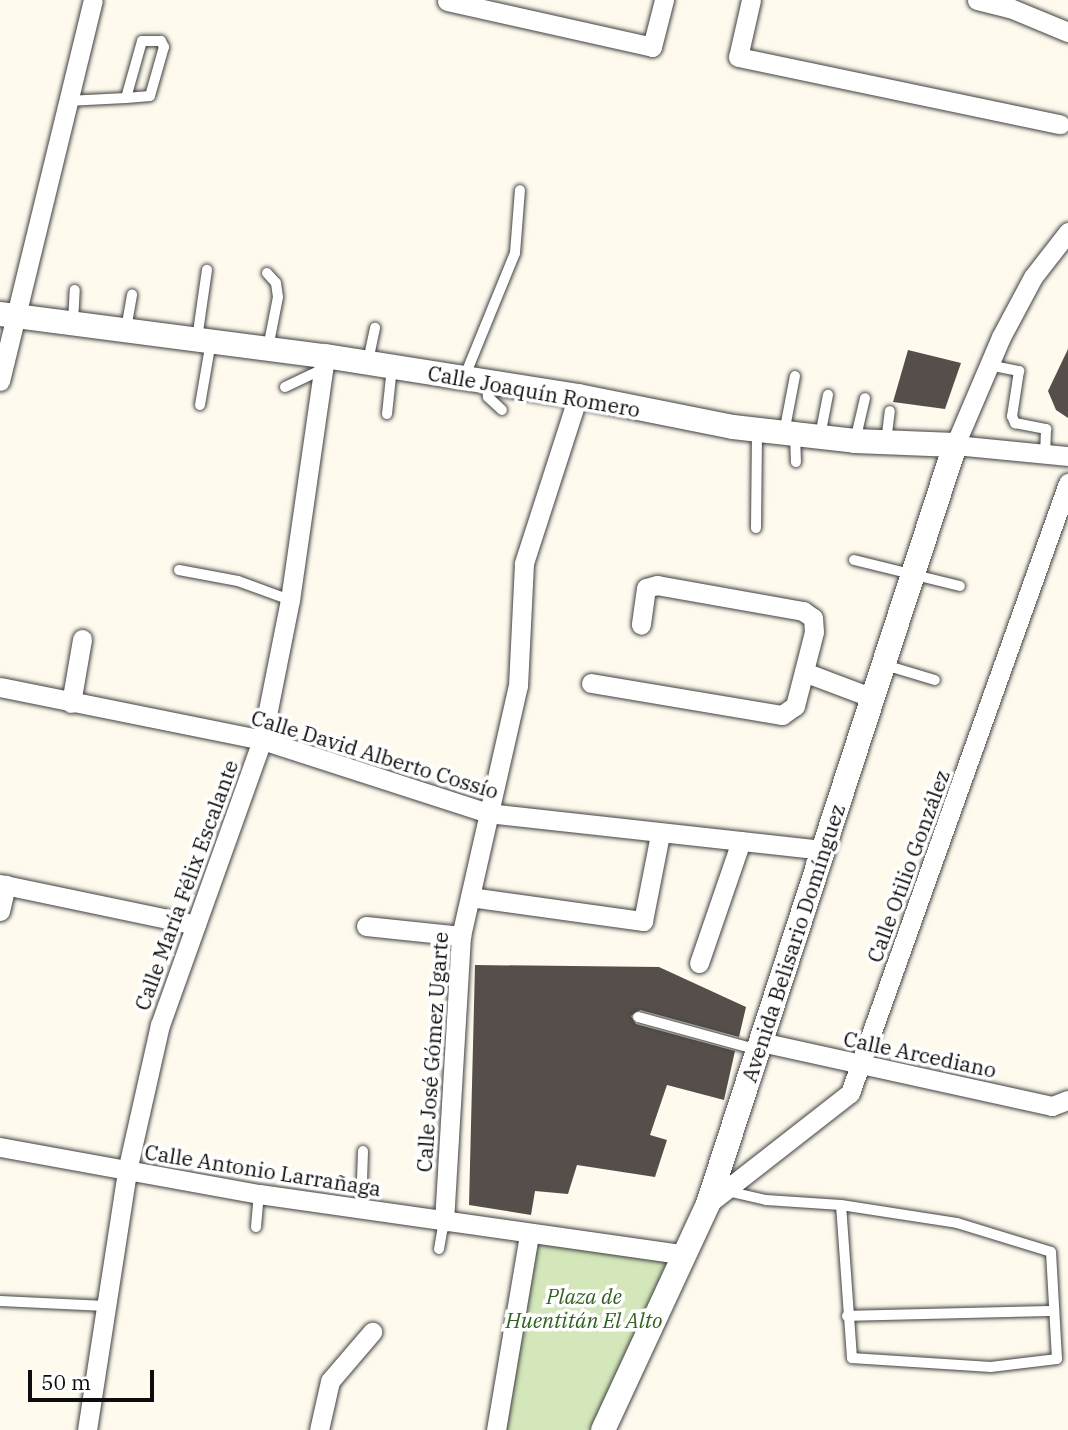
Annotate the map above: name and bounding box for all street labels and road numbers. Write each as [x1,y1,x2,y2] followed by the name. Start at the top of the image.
[426,360,642,422] street label: Calle Joaquín Romero
[248,704,502,804] street label: Calle David Alberto Cossío
[129,756,243,1014] street label: Calle María Félix Escalante
[861,766,955,966] street label: Calle Otilio González
[736,801,850,1085] street label: Avenida Belisario Domínguez
[411,931,453,1173] street label: Calle José Gómez Ugarte
[841,1026,999,1082] street label: Calle Arcediano
[143,1139,383,1201] street label: Calle Antonio Larrañaga

